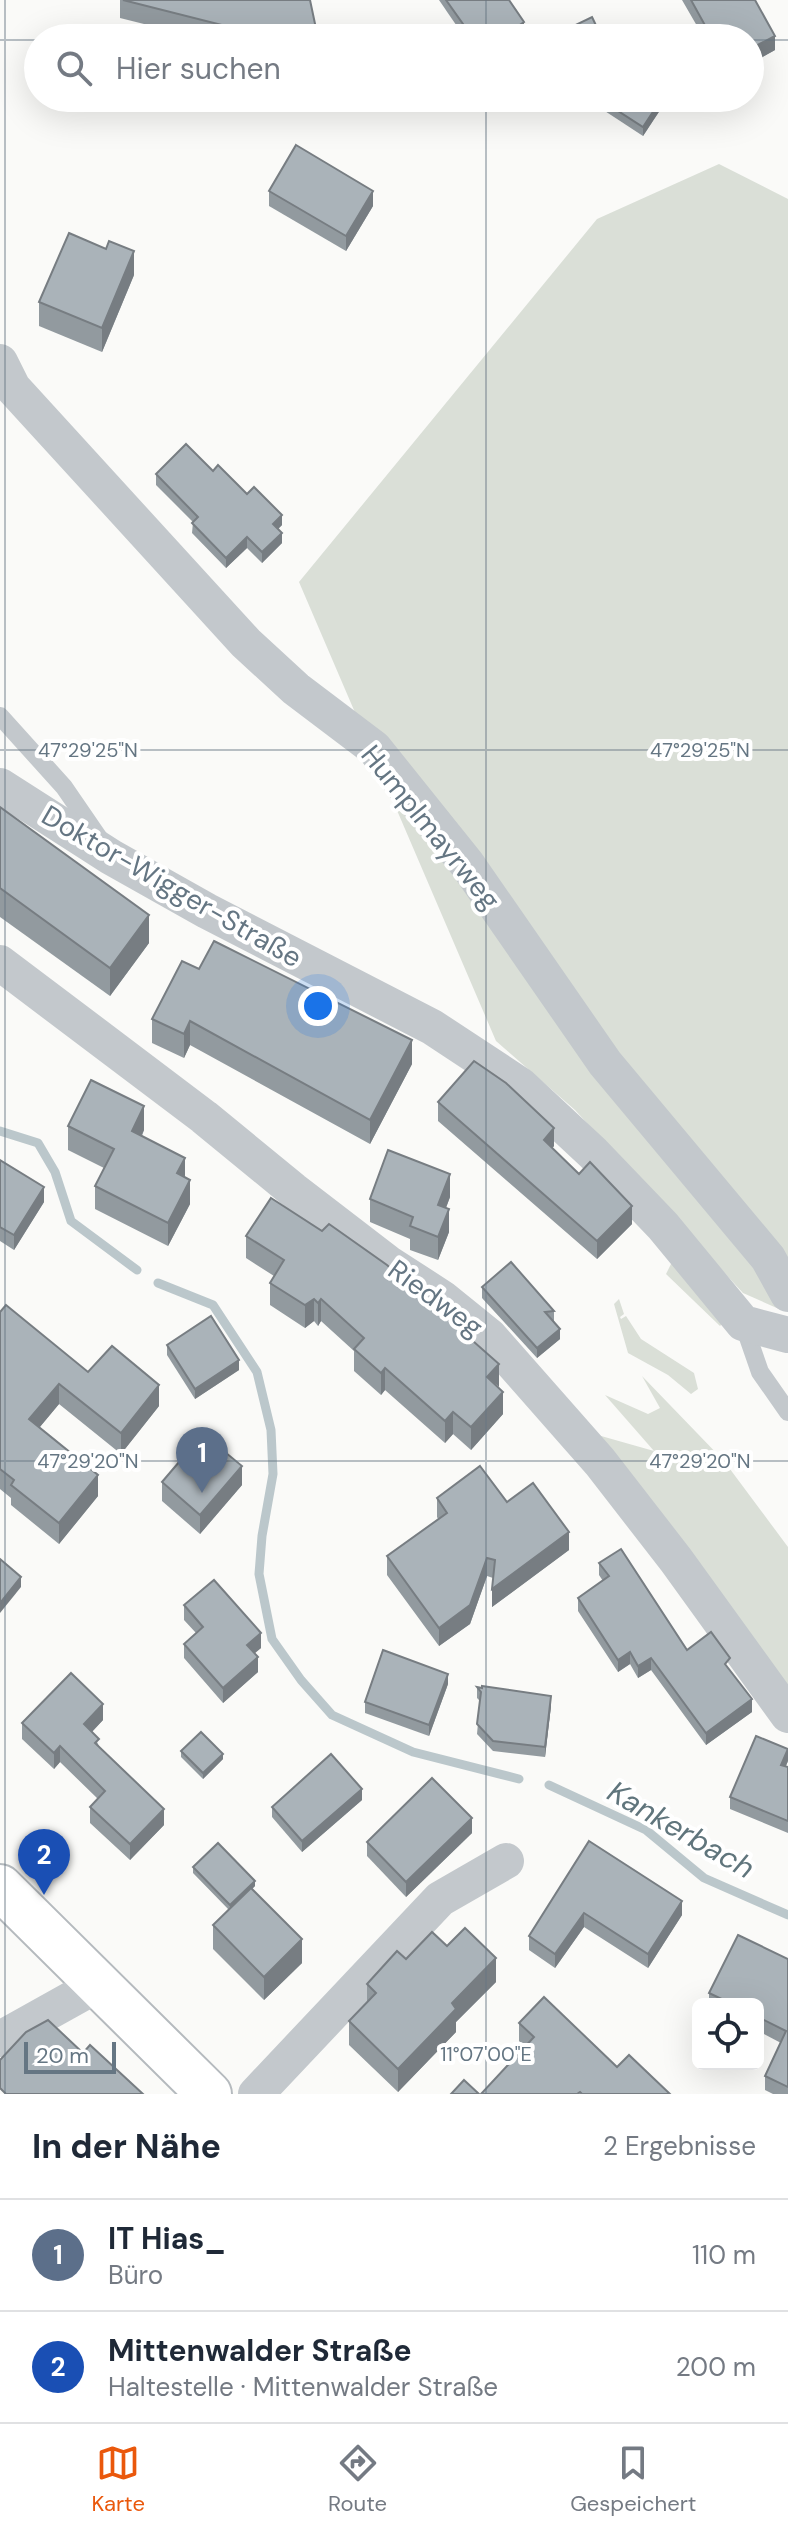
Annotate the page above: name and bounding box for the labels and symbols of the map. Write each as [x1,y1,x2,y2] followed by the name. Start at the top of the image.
[38,737,138,763] text: 47°29'25"N
[353,737,508,917] street label: Humplmayrweg
[650,737,750,763] text: 47°29'25"N
[35,797,308,976] street label: Doktor-Wigger-Straße
[298,986,338,1026] your location
[381,1251,491,1345] street label: Riedweg
[176,1427,228,1493] pin: 1
[37,1448,139,1474] text: 47°29'20"N
[649,1448,751,1474] text: 47°29'20"N
[601,1772,762,1887] water label: Kankerbach
[18,1829,70,1895] pin: 2
[24,2038,116,2074] scale bar
[440,2041,532,2067] text: 11°07'00"E

